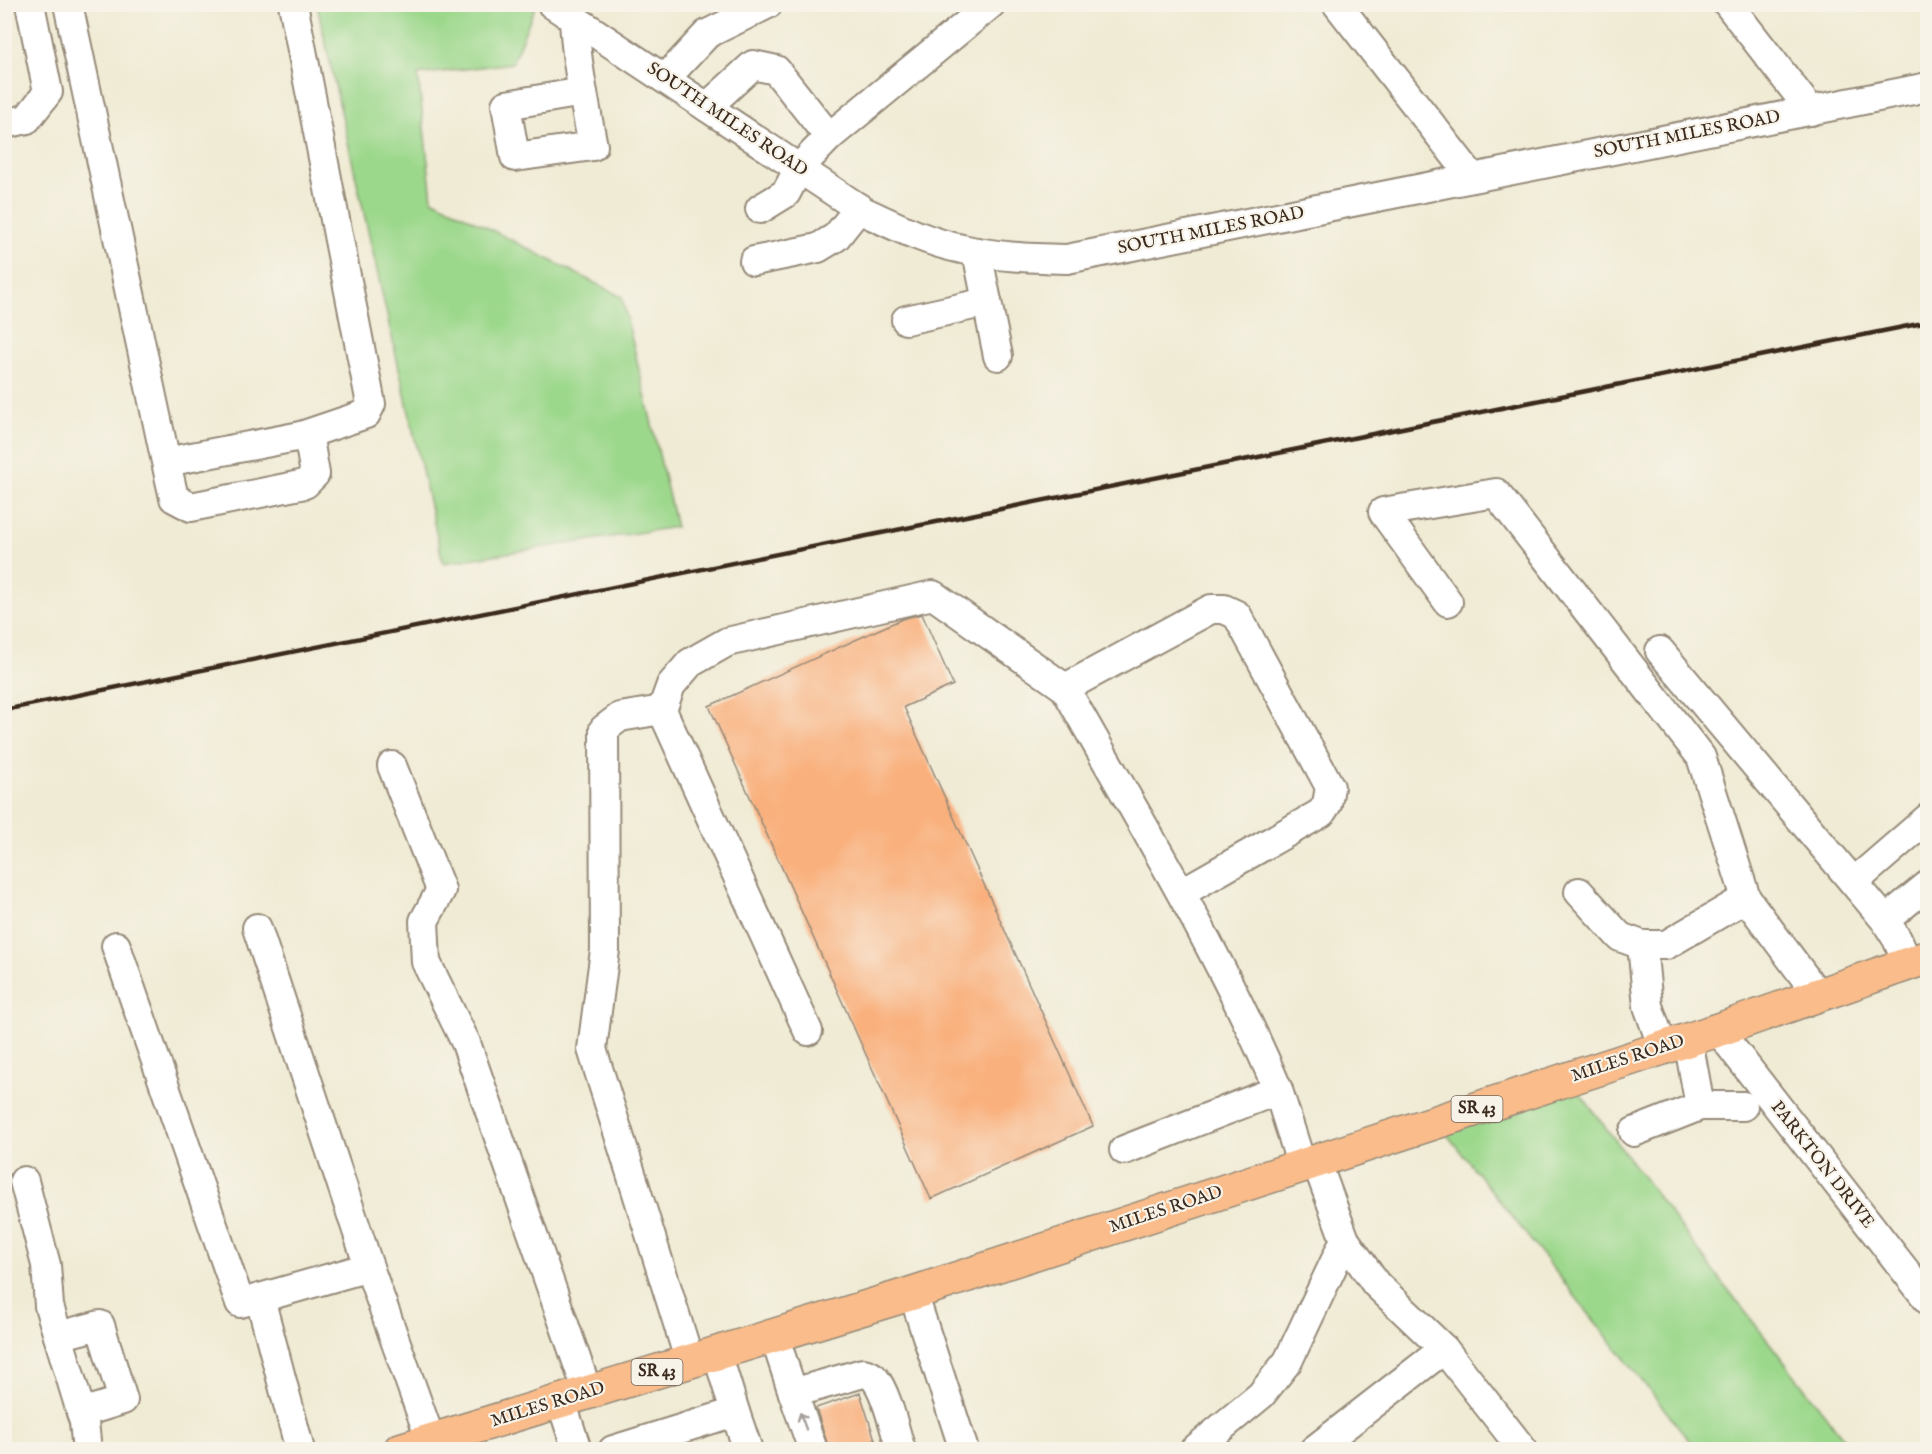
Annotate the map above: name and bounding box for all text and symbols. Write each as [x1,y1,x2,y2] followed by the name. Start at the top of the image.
[642,57,812,183] street label: SOUTH MILES ROAD
[1592,106,1782,164] street label: SOUTH MILES ROAD
[1116,202,1306,260] street label: SOUTH MILES ROAD
[1569,1030,1687,1088] street label: MILES ROAD
[1452,1096,1502,1122] road number: SR 43
[1765,1097,1879,1233] street label: PARKTON DRIVE
[1107,1181,1225,1239] street label: MILES ROAD
[632,1359,682,1385] road number: SR 43
[488,1377,608,1433] street label: MILES ROAD
[797,1412,808,1431] one-way arrow

